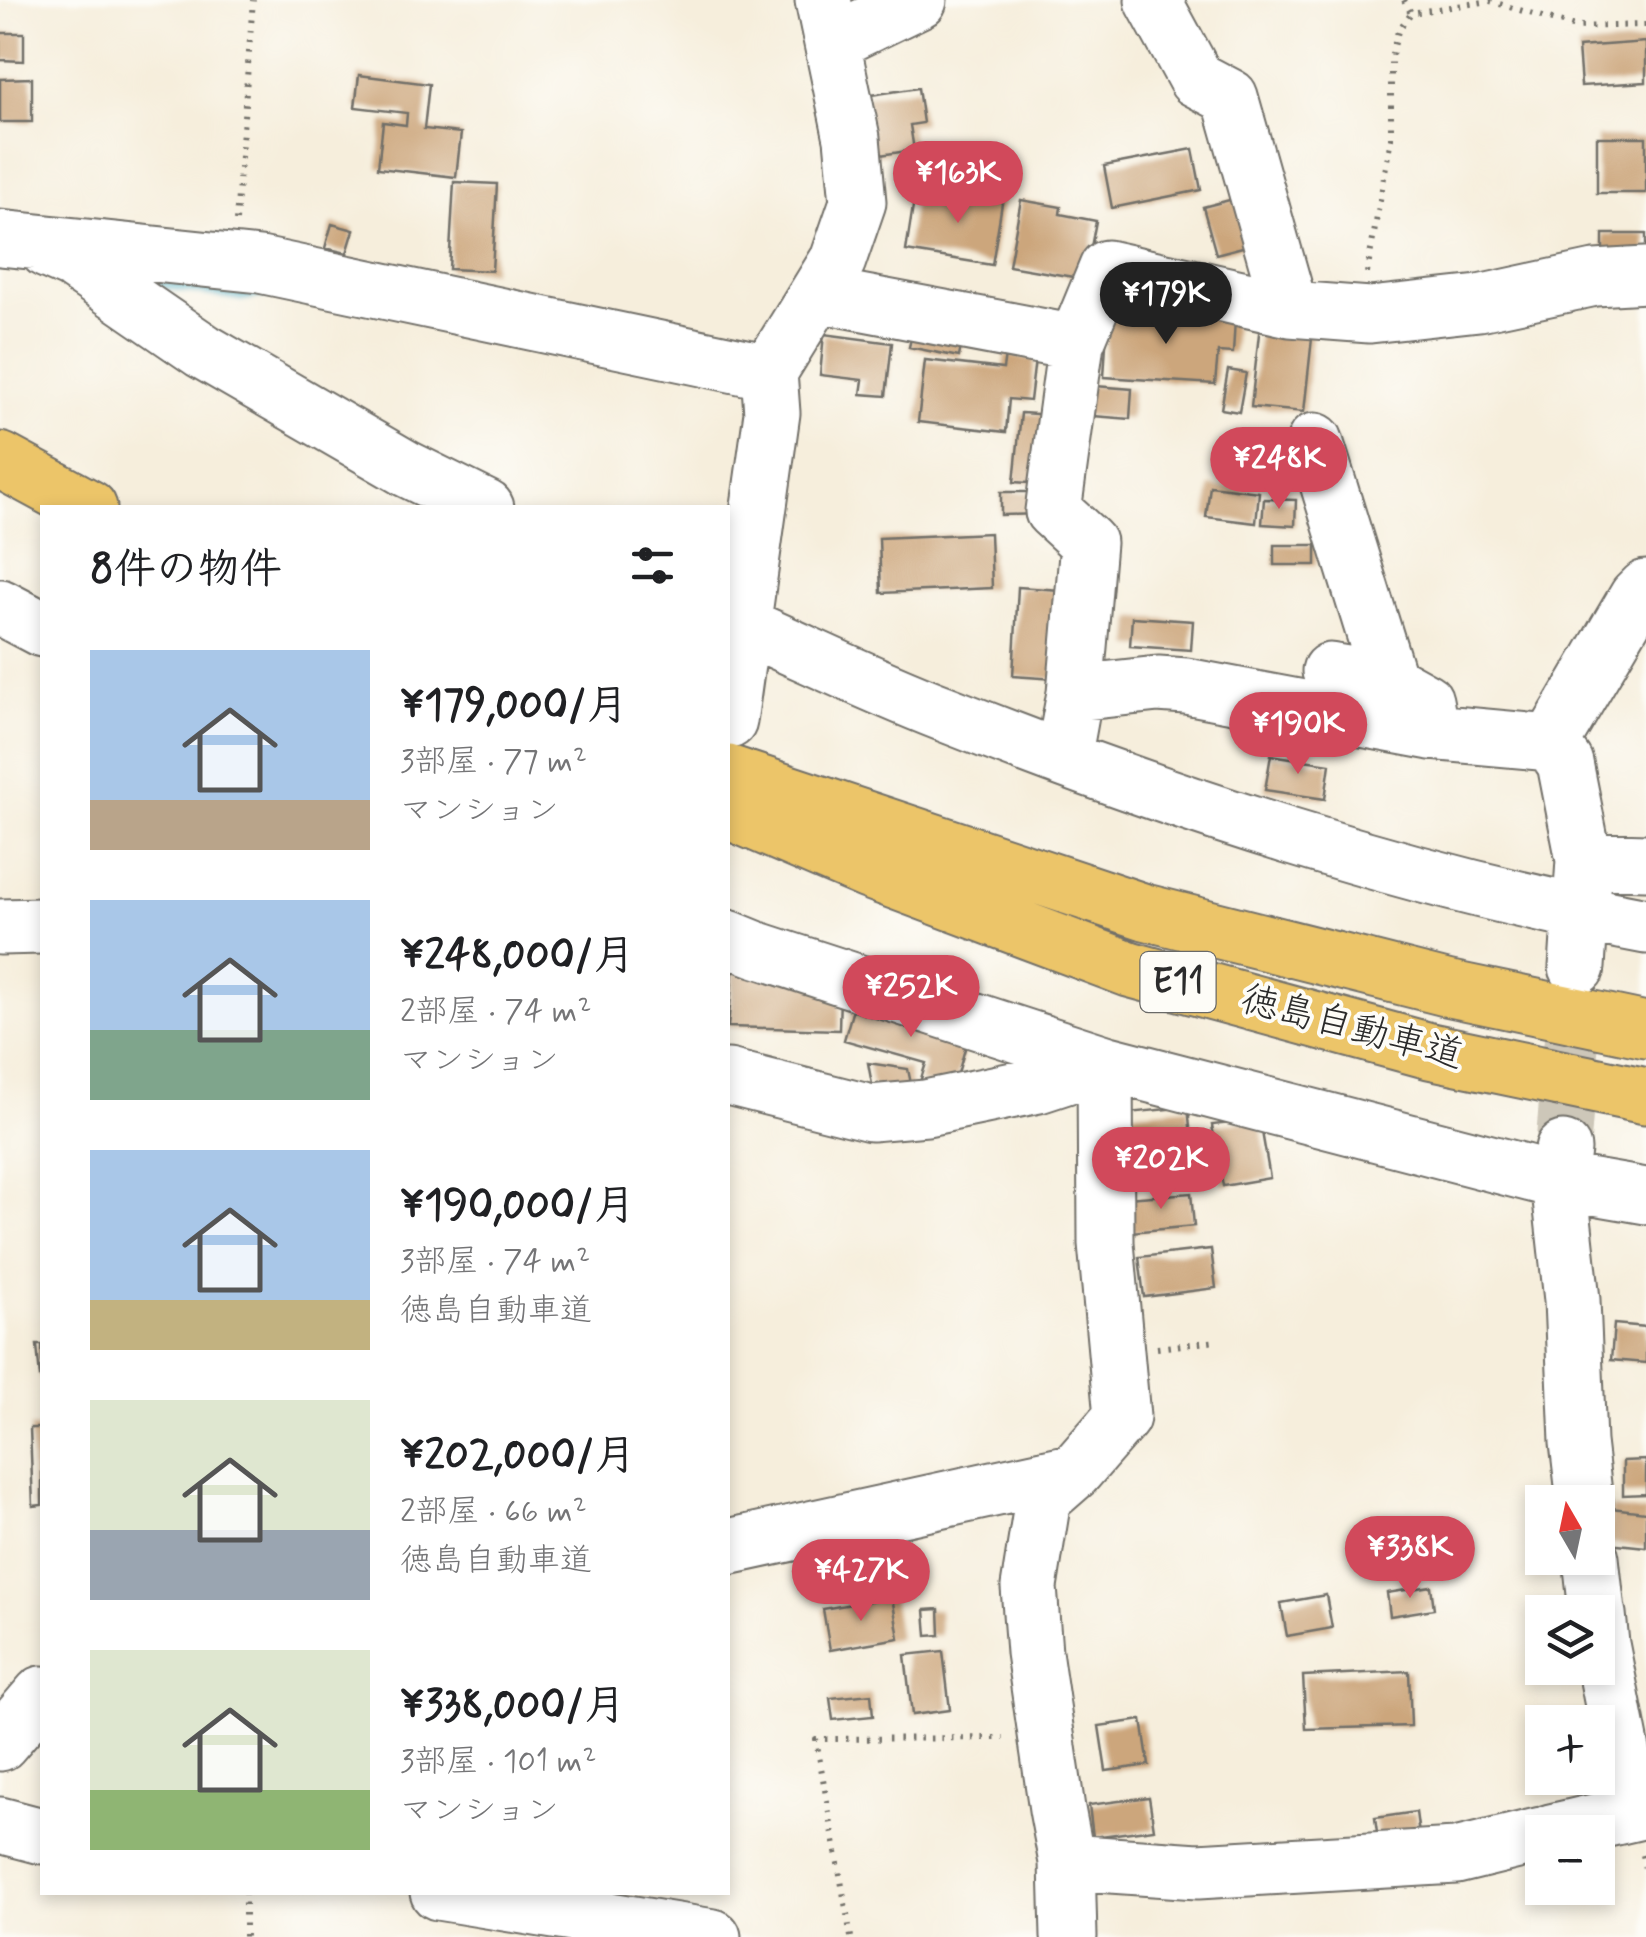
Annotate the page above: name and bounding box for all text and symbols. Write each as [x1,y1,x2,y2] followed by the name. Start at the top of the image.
[888,141,1028,226] pin: ¥163K
[915,152,1001,194] text: ¥163K
[1096,262,1236,347] pin: ¥179K
[1122,273,1210,315] text: ¥179K
[1209,427,1349,512] pin: ¥248K
[1232,438,1326,480] text: ¥248K
[625,538,680,593] icon: filters
[90,543,282,598] text: 8件の物件
[400,679,628,734] text: ¥179,000/月
[170,690,290,810] icon: home
[1228,692,1368,777] pin: ¥190K
[1251,703,1345,745] text: ¥190K
[400,741,587,783] text: 3部屋 · 77 m²
[400,790,559,832] text: マンション
[400,929,635,984] text: ¥248,000/月
[170,940,290,1060] icon: home
[1140,952,1216,1012] road number: E11
[841,955,981,1040] pin: ¥252K
[865,966,957,1008] text: ¥252K
[1236,975,1468,1081] street label: 徳島自動車道
[400,991,591,1033] text: 2部屋 · 74 m²
[400,1040,559,1082] text: マンション
[1091,1127,1231,1212] pin: ¥202K
[1114,1138,1208,1180] text: ¥202K
[400,1179,635,1234] text: ¥190,000/月
[170,1190,290,1310] icon: home
[400,1241,590,1283] text: 3部屋 · 74 m²
[400,1290,592,1332] text: 徳島自動車道
[400,1429,636,1484] text: ¥202,000/月
[170,1440,290,1560] icon: home
[1525,1485,1615,1575] north arrow
[1525,1485,1615,1905] map controls
[400,1491,587,1533] text: 2部屋 · 66 m²
[1340,1516,1480,1601] pin: ¥338K
[1367,1527,1453,1569] text: ¥338K
[791,1539,931,1624] pin: ¥427K
[400,1540,592,1582] text: 徳島自動車道
[814,1550,908,1592] text: ¥427K
[1525,1595,1615,1685] button: layers
[400,1679,626,1734] text: ¥338,000/月
[170,1690,290,1810] icon: home
[1525,1705,1615,1795] button: +
[400,1741,596,1783] text: 3部屋 · 101 m²
[400,1790,559,1832] text: マンション
[1525,1815,1615,1905] button: −

